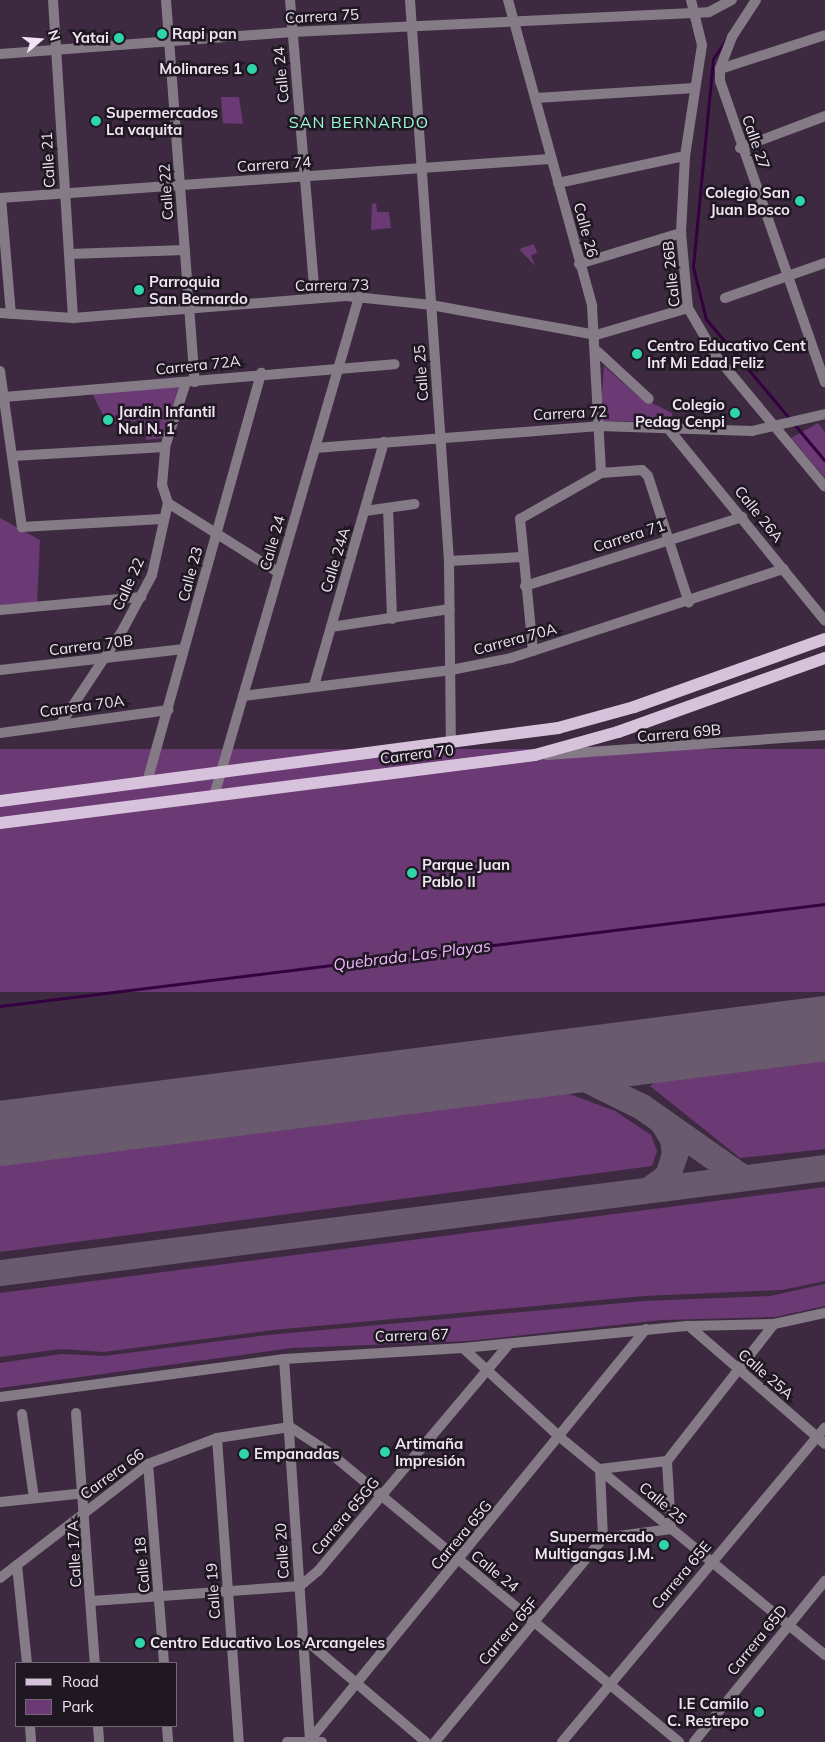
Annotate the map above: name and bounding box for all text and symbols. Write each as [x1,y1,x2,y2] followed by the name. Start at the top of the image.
[284,5,360,27] street label: Carrera 75
[15,15,65,65] north arrow
[172,25,237,43] place label: Rapi pan
[44,28,64,43] text: N
[156,28,168,40] marker: Rapi pan
[73,29,109,47] place label: Yatai
[113,32,125,44] marker: Yatai
[270,46,292,104] street label: Calle 24
[159,60,242,78] place label: Molinares 1
[246,63,258,75] marker: Molinares 1
[106,103,218,138] place label: Supermercados La vaquita
[287,112,431,132] district label: SAN BERNARDO
[738,112,774,172] street label: Calle 27
[90,115,102,127] marker: Supermercados La vaquita
[38,131,58,189] street label: Calle 21
[236,152,312,176] street label: Carrera 74
[155,163,177,221] street label: Calle 22
[705,183,790,218] place label: Colegio San Juan Bosco
[794,195,806,207] marker: Colegio San Juan Bosco
[570,201,602,259] street label: Calle 26
[659,240,683,308] street label: Calle 26B
[149,272,248,307] place label: Parroquia San Bernardo
[295,275,369,295] street label: Carrera 73
[133,284,145,296] marker: Parroquia San Bernardo
[647,336,806,371] place label: Centro Educativo Cent Inf Mi Edad Feliz
[410,344,432,402] street label: Calle 25
[631,348,643,360] marker: Centro Educativo Cent Inf Mi Edad Feliz
[155,352,241,378] street label: Carrera 72A
[635,395,725,430] place label: Colegio Pedag Cenpi
[118,402,215,437] place label: Jardin Infantil Nal N. 1
[532,402,608,424] street label: Carrera 72
[729,407,741,419] marker: Colegio Pedag Cenpi
[102,414,114,426] marker: Jardin Infantil Nal N. 1
[731,482,787,546] street label: Calle 26A
[256,513,288,573] street label: Calle 24
[591,516,667,556] street label: Carrera 71
[317,525,353,595] street label: Calle 24A
[174,545,206,603] street label: Calle 23
[108,555,148,613] street label: Calle 22
[471,619,559,659] street label: Carrera 70A
[48,631,134,659] street label: Carrera 70B
[39,691,125,721] street label: Carrera 70A
[636,720,722,746] street label: Carrera 69B
[379,741,455,767] street label: Carrera 70
[422,855,510,890] place label: Parque Juan Pablo II
[406,867,418,879] marker: Parque Juan Pablo II
[332,936,492,974] water label: Quebrada Las Playas
[375,1325,449,1345] street label: Carrera 67
[735,1345,797,1403] street label: Calle 25A
[395,1434,465,1469] place label: Artimaña Impresión
[77,1445,147,1503] street label: Carrera 66
[254,1445,339,1463] place label: Empanadas
[379,1446,391,1458] marker: Artimaña Impresión
[238,1448,250,1460] marker: Empanadas
[307,1473,383,1559] street label: Carrera 65GG
[636,1478,690,1528] street label: Calle 25
[427,1497,495,1573] street label: Carrera 65G
[63,1520,85,1588] street label: Calle 17A
[272,1522,292,1580] street label: Calle 20
[535,1527,654,1562] place label: Supermercado Multigangas J.M.
[131,1536,153,1594] street label: Calle 18
[647,1537,715,1613] street label: Carrera 65E
[658,1539,670,1551] marker: Supermercado Multigangas J.M.
[467,1546,523,1596] street label: Calle 24
[202,1562,224,1620] street label: Calle 19
[475,1594,541,1668] street label: Carrera 65F
[723,1601,791,1679] street label: Carrera 65D
[150,1634,385,1652] place label: Centro Educativo Los Arcangeles
[134,1637,146,1649] marker: Centro Educativo Los Arcangeles
[15,1662,178,1727] legend
[62,1672,99,1691] text: Road
[667,1694,749,1729] place label: I.E Camilo C. Restrepo
[62,1697,94,1716] text: Park
[753,1706,765,1718] marker: I.E Camilo C. Restrepo

